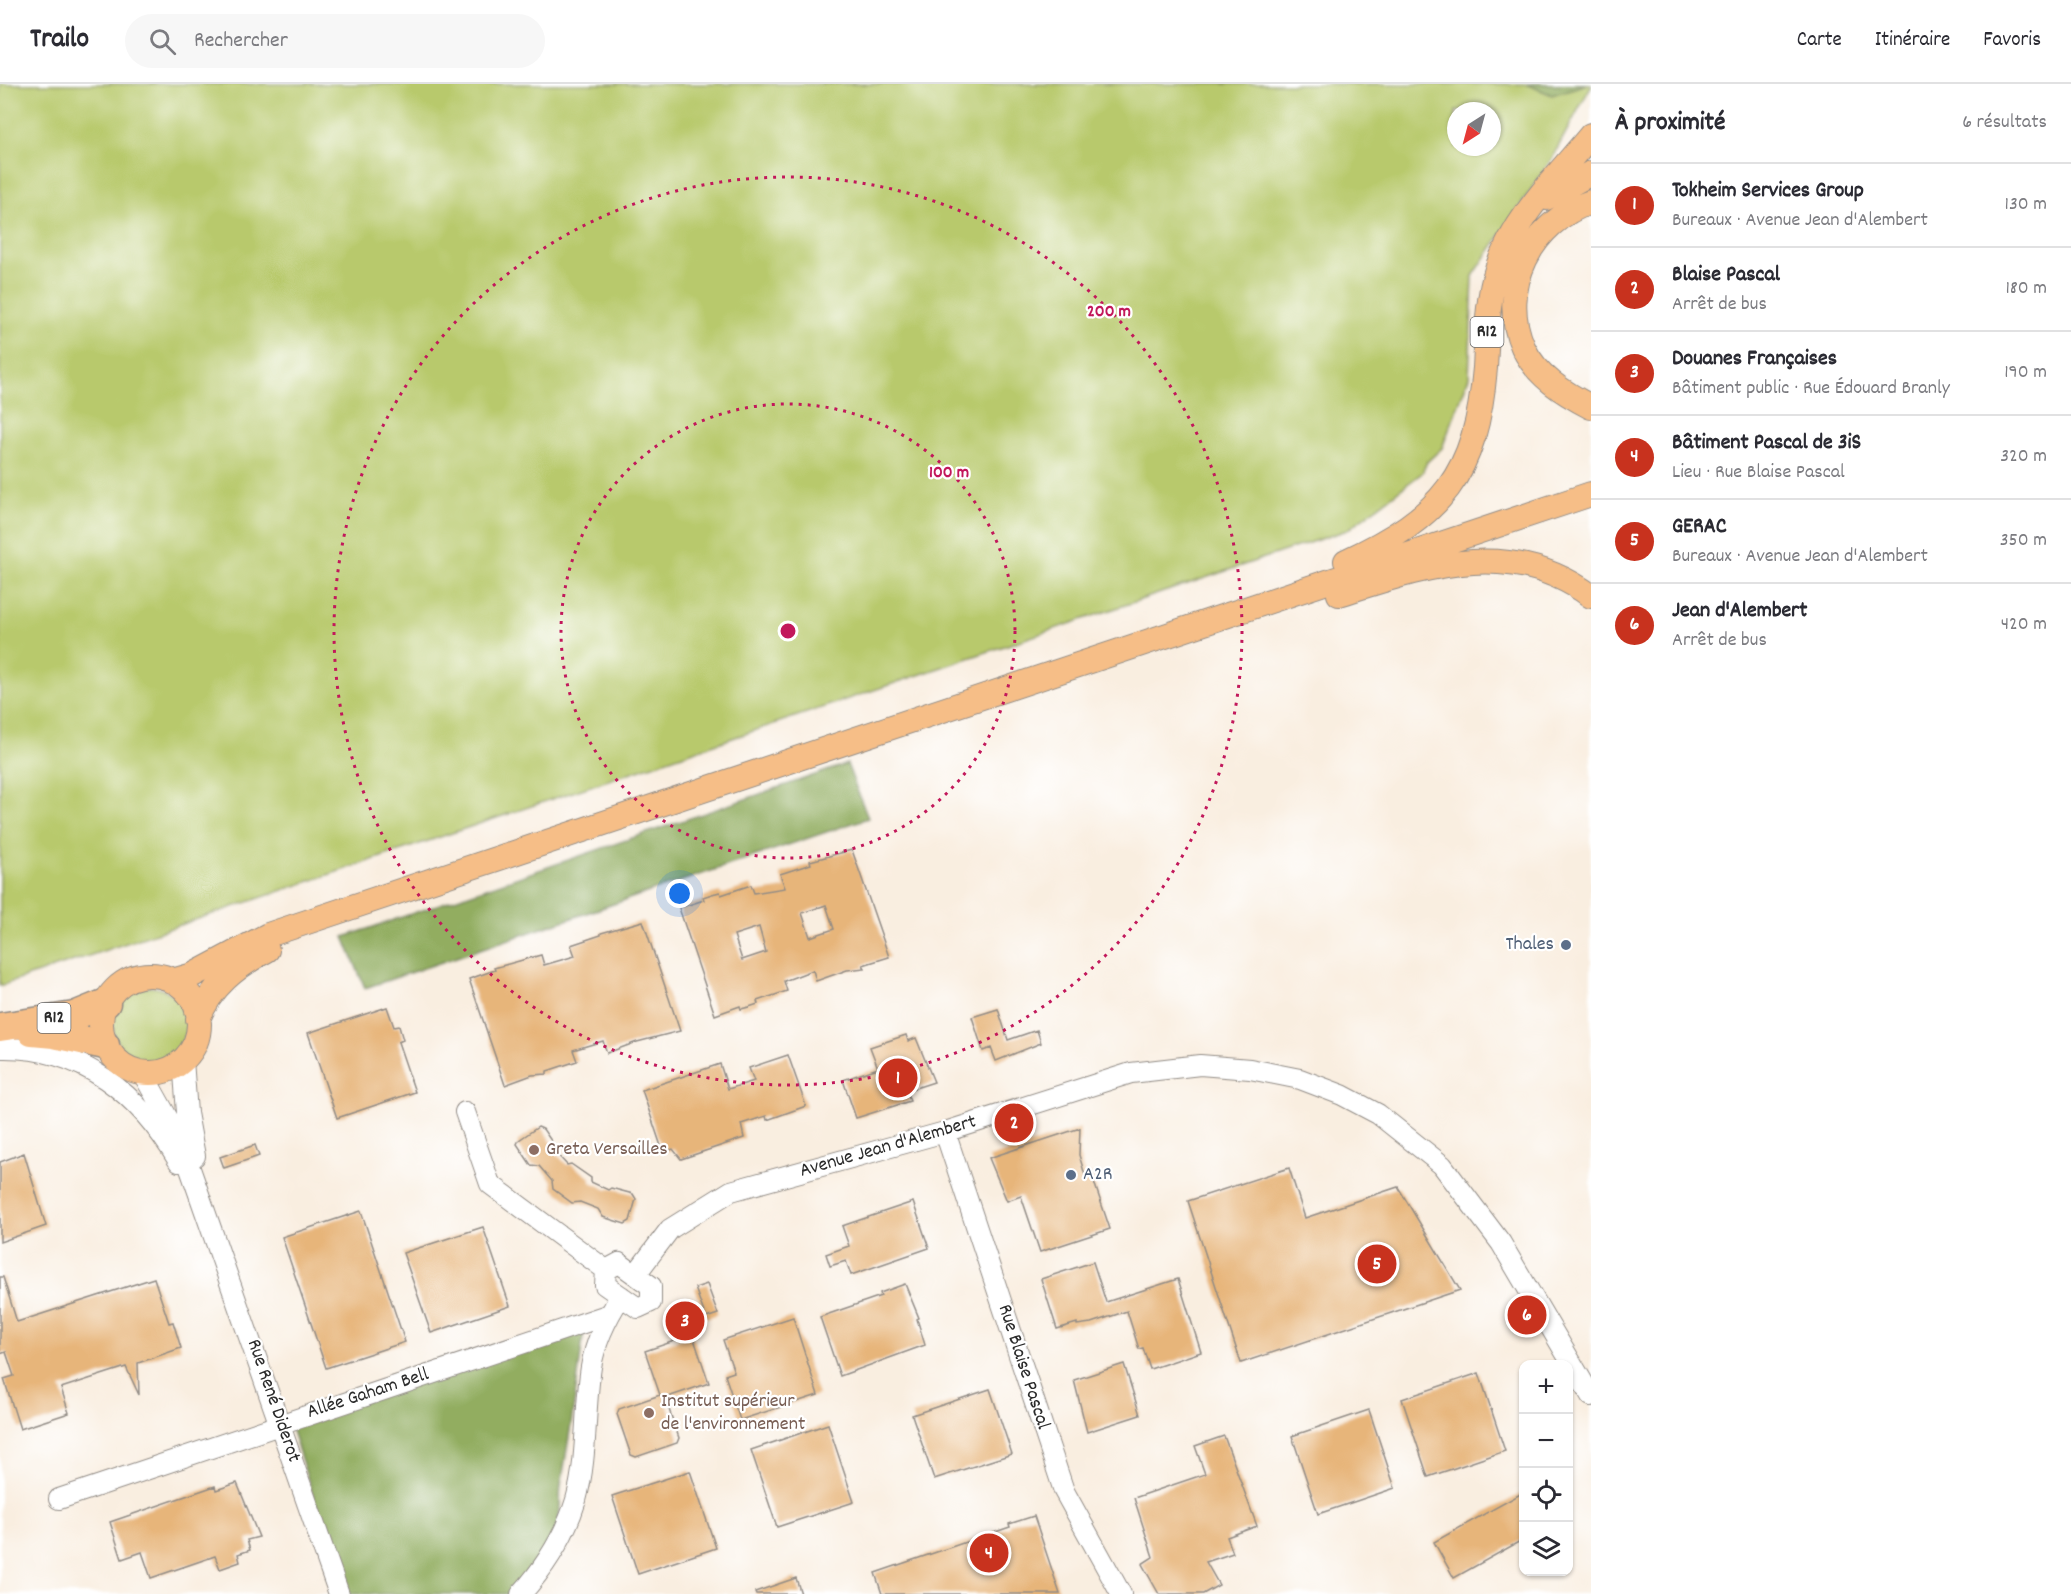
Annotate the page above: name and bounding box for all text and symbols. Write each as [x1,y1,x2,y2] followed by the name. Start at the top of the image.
[125,14,545,68] search box
[30,21,89,61] text: Trailo
[146,25,179,58] icon: search
[194,26,288,57] text: Rechercher
[1797,26,1842,56] text: Carte
[1875,26,1950,56] text: Itinéraire
[1983,26,2041,56] text: Favoris
[1447,102,1501,156] north arrow
[1615,105,1725,142] text: À proximité
[1962,109,2047,137] text: 6 résultats
[1672,176,1864,207] text: Tokheim Services Group
[1632,191,1637,219] text: 1
[2005,191,2047,219] text: 130 m
[1672,207,1928,235] text: Bureaux · Avenue Jean d'Alembert
[1672,260,1780,291] text: Blaise Pascal
[1630,275,1639,303] text: 2
[2005,275,2047,303] text: 180 m
[1672,291,1767,319] text: Arrêt de bus
[1087,300,1131,325] text: 200 m
[1470,317,1504,347] road number: R12
[1672,344,1837,375] text: Douanes Françaises
[1630,359,1639,387] text: 3
[2004,359,2047,387] text: 190 m
[1672,375,1950,403] text: Bâtiment public · Rue Édouard Branly
[1672,428,1861,459] text: Bâtiment Pascal de 3iS
[1630,443,1639,471] text: 4
[2000,443,2047,471] text: 320 m
[1672,459,1845,487] text: Lieu · Rue Blaise Pascal
[929,461,969,486] text: 100 m
[1672,512,1727,543] text: GERAC
[1630,527,1639,555] text: 5
[2000,527,2047,555] text: 350 m
[1672,543,1928,571] text: Bureaux · Avenue Jean d'Alembert
[1672,596,1807,627] text: Jean d'Alembert
[1630,611,1639,639] text: 6
[2001,611,2047,639] text: 420 m
[778,621,798,641] centre of rings
[1672,627,1767,655] text: Arrêt de bus
[665,879,694,908] your location
[1505,931,1554,959] place label: Thales
[1559,938,1573,952] marker: Thales
[38,1003,70,1033] road number: R12
[878,1056,918,1100] pin: 1
[994,1100,1034,1146] pin: 2
[796,1108,980,1186] street label: Avenue Jean d'Alembert
[546,1136,668,1164] place label: Greta Versailles
[527,1143,541,1157] marker: Greta Versailles
[1083,1161,1112,1189] place label: A2R
[1064,1168,1078,1182] marker: A2R
[1358,1242,1396,1286] pin: 5
[1508,1292,1546,1338] pin: 6
[666,1298,704,1344] pin: 3
[990,1301,1056,1433] street label: Rue Blaise Pascal
[239,1336,307,1466] street label: Rue René Diderot
[1519,1360,1573,1576] map controls
[1519,1360,1573,1414] button: +
[303,1361,433,1427] street label: Allée Gaham Bell
[661,1388,805,1439] place label: Institut supérieur de l'environnement
[642,1406,656,1420] marker: Institut supérieur de l'environnement
[1519,1414,1573,1468] button: −
[1519,1468,1573,1522] button: locate
[1519,1522,1573,1576] button: layers
[970,1530,1008,1576] pin: 4

